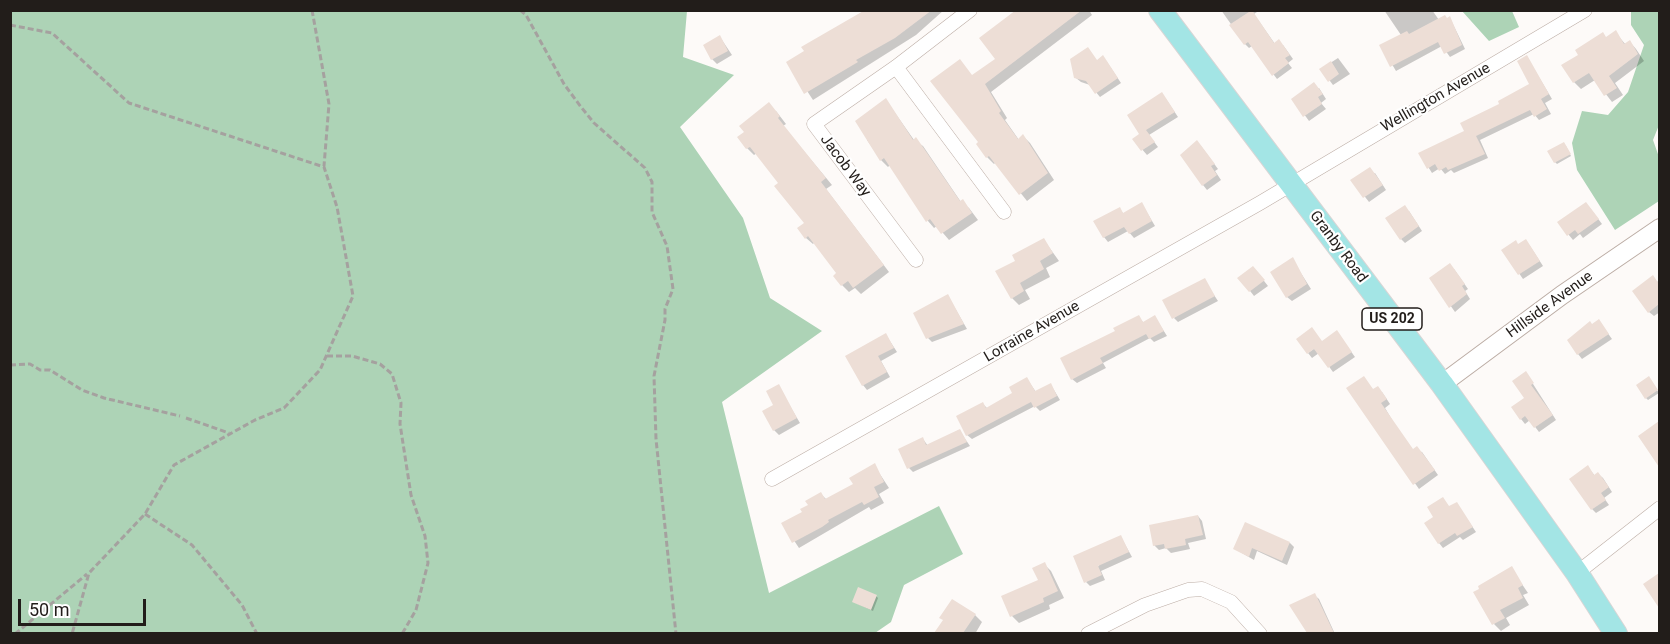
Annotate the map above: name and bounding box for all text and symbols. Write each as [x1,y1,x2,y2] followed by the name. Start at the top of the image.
[1378,59,1494,137] street label: Wellington Avenue
[816,131,874,201] street label: Jacob Way
[1305,208,1371,286] street label: Granby Road
[1503,268,1597,342] street label: Hillside Avenue
[981,297,1083,367] street label: Lorraine Avenue
[1362,308,1422,330] road number: US 202
[21,587,148,625] scale bar
[29,599,69,620] text: 50 m

